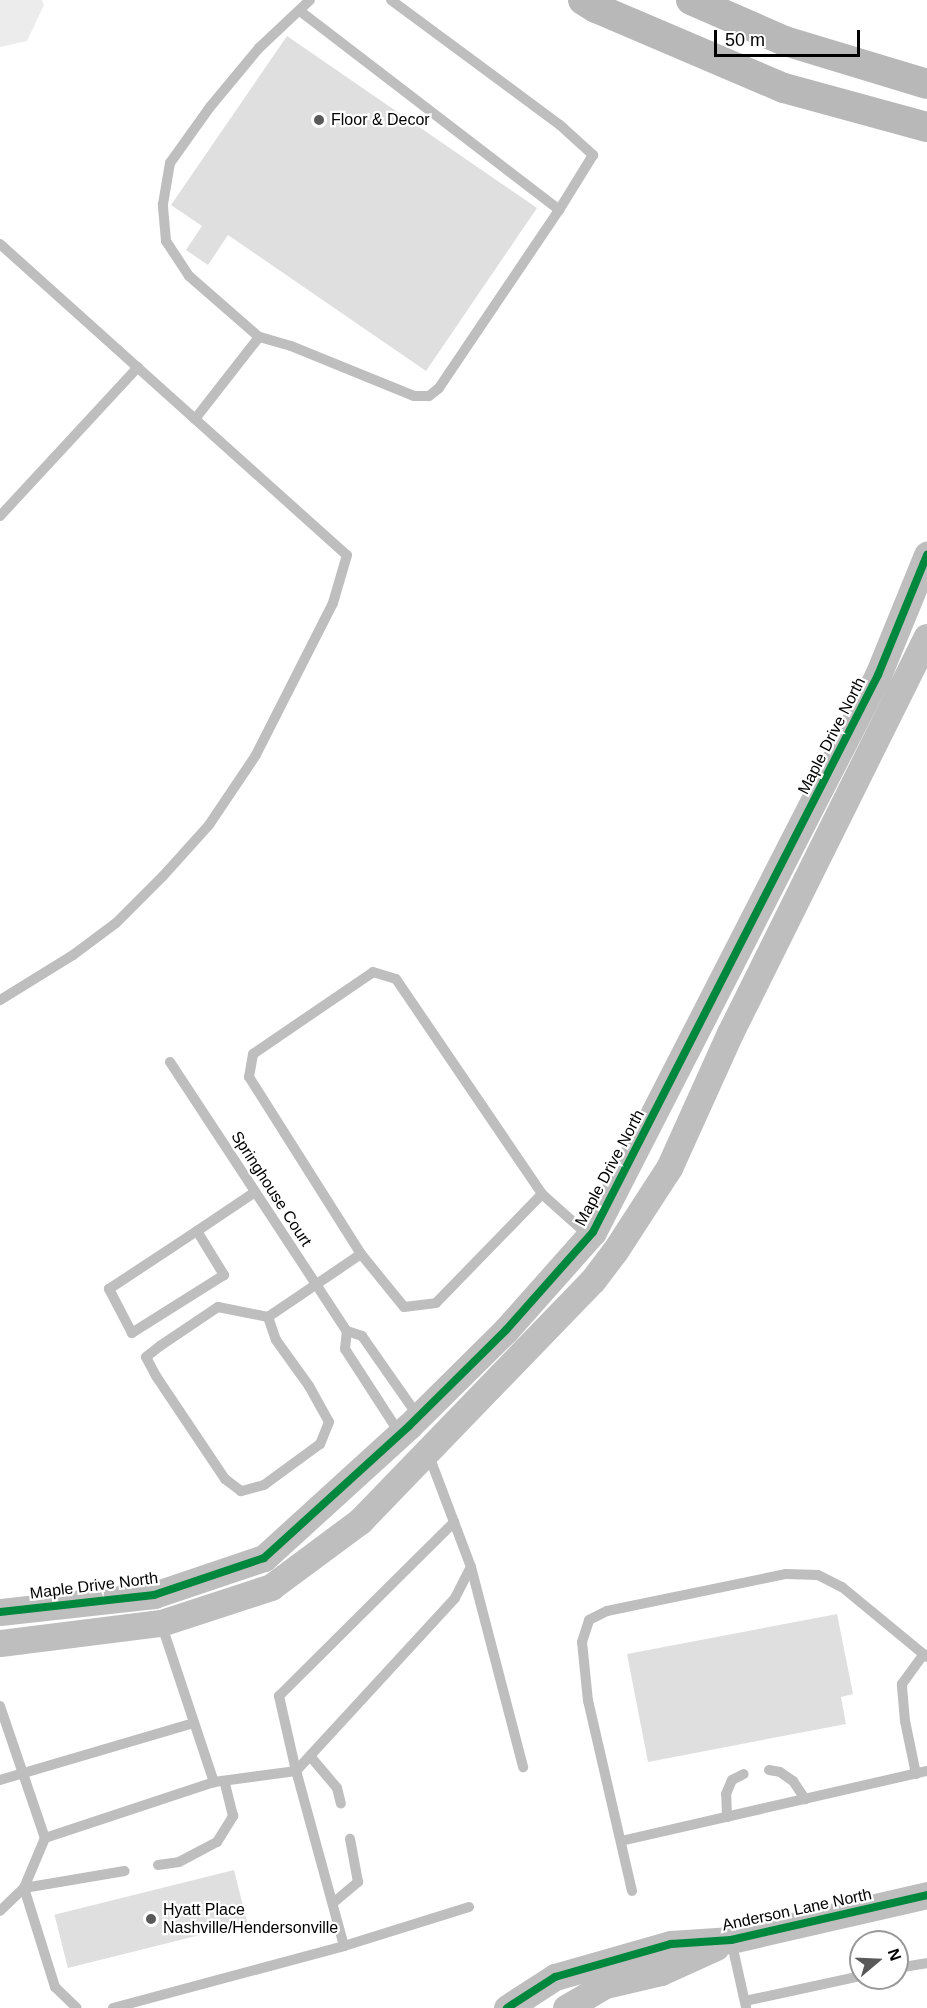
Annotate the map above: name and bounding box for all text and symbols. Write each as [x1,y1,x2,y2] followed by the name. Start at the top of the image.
[717,18,862,56] scale bar
[725,30,765,50] text: 50 m
[331,110,430,130] place label: Floor & Decor
[312,113,326,127] marker: Floor & Decor
[794,674,870,798] street label: Maple Drive North
[571,1107,649,1229] street label: Maple Drive North
[227,1128,315,1250] street label: Springhouse Court
[29,1569,159,1603] street label: Maple Drive North
[721,1885,873,1935] street label: Anderson Lane North
[163,1900,338,1938] place label: Hyatt Place Nashville/Hendersonville
[144,1912,158,1926] marker: Hyatt Place Nashville/Hendersonville
[849,1930,909,1990] north arrow
[885,1946,905,1963] text: N

